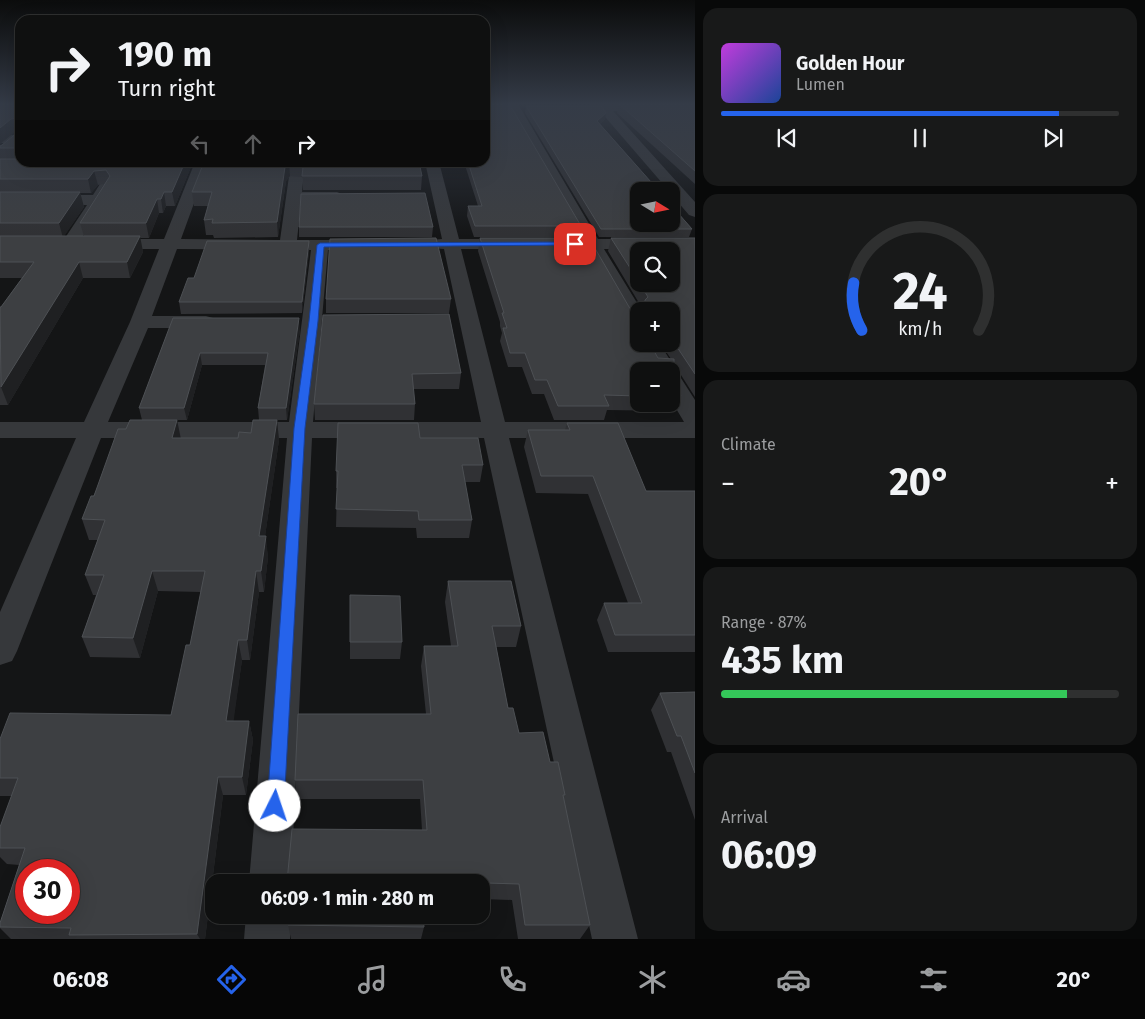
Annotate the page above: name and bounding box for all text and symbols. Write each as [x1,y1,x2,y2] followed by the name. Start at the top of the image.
[118,33,212,75] text: 190 m
[35,35,100,100] icon: right
[796,52,905,75] text: Golden Hour
[118,75,215,102] text: Turn right
[796,75,845,94] text: Lumen
[773,124,801,152] icon: previous
[906,124,934,152] icon: pause
[1039,124,1067,152] icon: next
[186,130,214,158] icon: left
[239,130,267,158] icon: ahead
[292,130,320,158] icon: right
[630,182,680,232] north arrow
[630,182,680,412] map controls
[554,223,596,265] pin
[561,230,589,258] icon: arrive
[630,242,680,292] button: search
[893,260,947,323] text: 24
[630,302,680,352] button: +
[898,318,942,340] text: km/h
[630,362,680,412] button: −
[721,435,776,454] text: Climate
[889,459,951,505] text: 20°
[721,467,735,500] text: −
[1105,467,1119,500] text: +
[721,613,807,632] text: Range · 87%
[721,637,844,683] text: 435 km
[248,779,300,831] position arrow
[721,808,768,827] text: Arrival
[721,832,817,878] text: 06:09
[15,859,80,924] speed limit sign: 30
[261,887,434,910] text: 06:09 · 1 min · 280 m
[214,962,249,997] icon: directions
[355,962,390,997] icon: music
[495,962,530,997] icon: phone
[635,962,670,997] icon: climate
[776,962,811,997] icon: car
[916,962,951,997] icon: filters
[53,966,109,993] text: 06:08
[1057,966,1092,993] text: 20°

